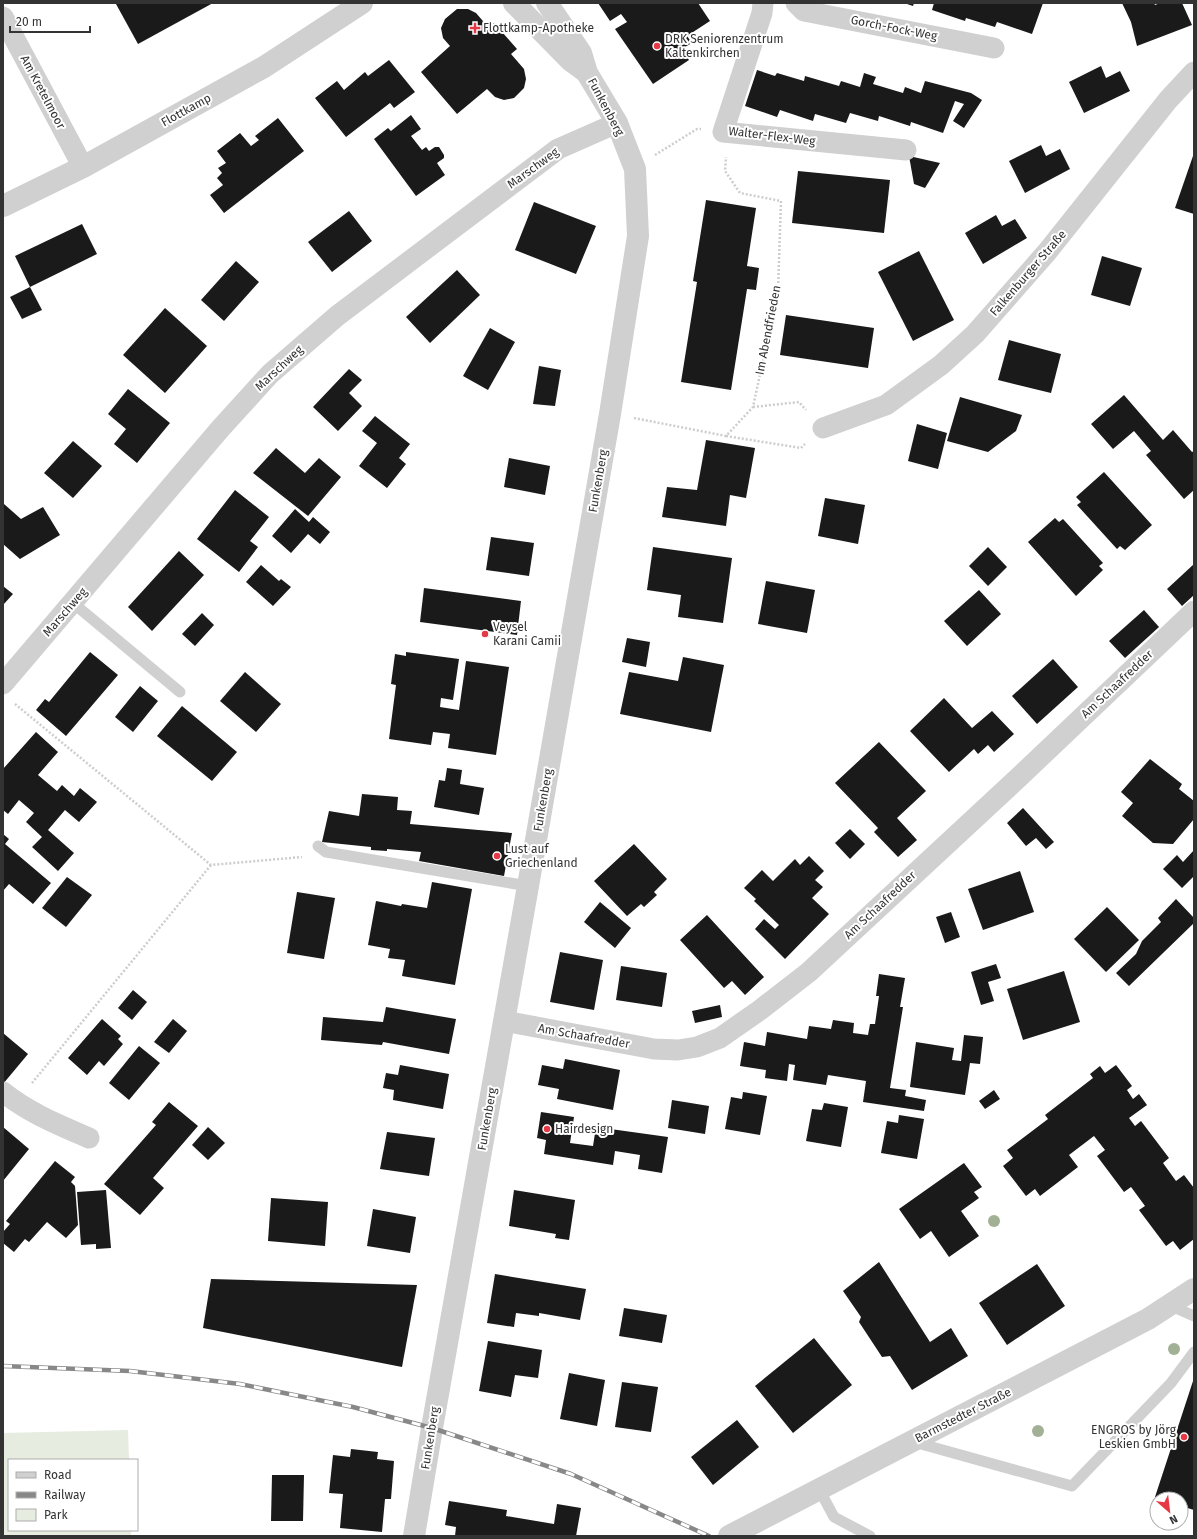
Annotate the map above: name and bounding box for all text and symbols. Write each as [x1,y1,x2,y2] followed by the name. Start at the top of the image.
[10,8,90,34] scale bar
[850,13,939,43] street label: Gorch-Fock-Weg
[16,15,42,29] text: 20 m
[483,21,594,35] place label: Flottkamp-Apotheke
[470,23,480,33] marker: Flottkamp-Apotheke
[665,32,784,60] place label: DRK Seniorenzentrum Kaltenkirchen
[652,41,662,51] marker: DRK Seniorenzentrum Kaltenkirchen
[18,53,68,132] street label: Am Kretelmoor
[585,76,627,139] street label: Funkenberg
[159,91,213,129] street label: Flottkamp
[728,124,817,148] street label: Walter-Flex-Weg
[505,144,562,191] street label: Marschweg
[987,227,1069,319] street label: Falkenburger Straße
[752,284,784,376] street label: Im Abendfrieden
[252,342,306,394] street label: Marschweg
[586,448,611,513] street label: Funkenberg
[40,584,90,639] street label: Marschweg
[493,620,561,648] place label: Veysel Karani Camii
[480,629,490,639] marker: Veysel Karani Camii
[1078,647,1156,721] street label: Am Schaafredder
[531,767,556,832] street label: Funkenberg
[505,842,578,870] place label: Lust auf Griechenland
[492,851,502,861] marker: Lust auf Griechenland
[841,868,919,942] street label: Am Schaafredder
[537,1021,631,1051] street label: Am Schaafredder
[475,1086,500,1151] street label: Funkenberg
[555,1122,613,1136] place label: Hairdesign
[542,1124,552,1134] marker: Hairdesign
[913,1385,1013,1445] street label: Barmstedter Straße
[418,1405,442,1470] street label: Funkenberg
[1091,1423,1177,1451] place label: ENGROS by Jörg Leskien GmbH
[1179,1432,1189,1442] marker: ENGROS by Jörg Leskien GmbH
[8,1459,138,1531] legend
[44,1468,72,1482] text: Road
[44,1488,85,1502] text: Railway
[1149,1491,1189,1531] north arrow
[44,1508,68,1522] text: Park
[1167,1512,1180,1527] text: N

